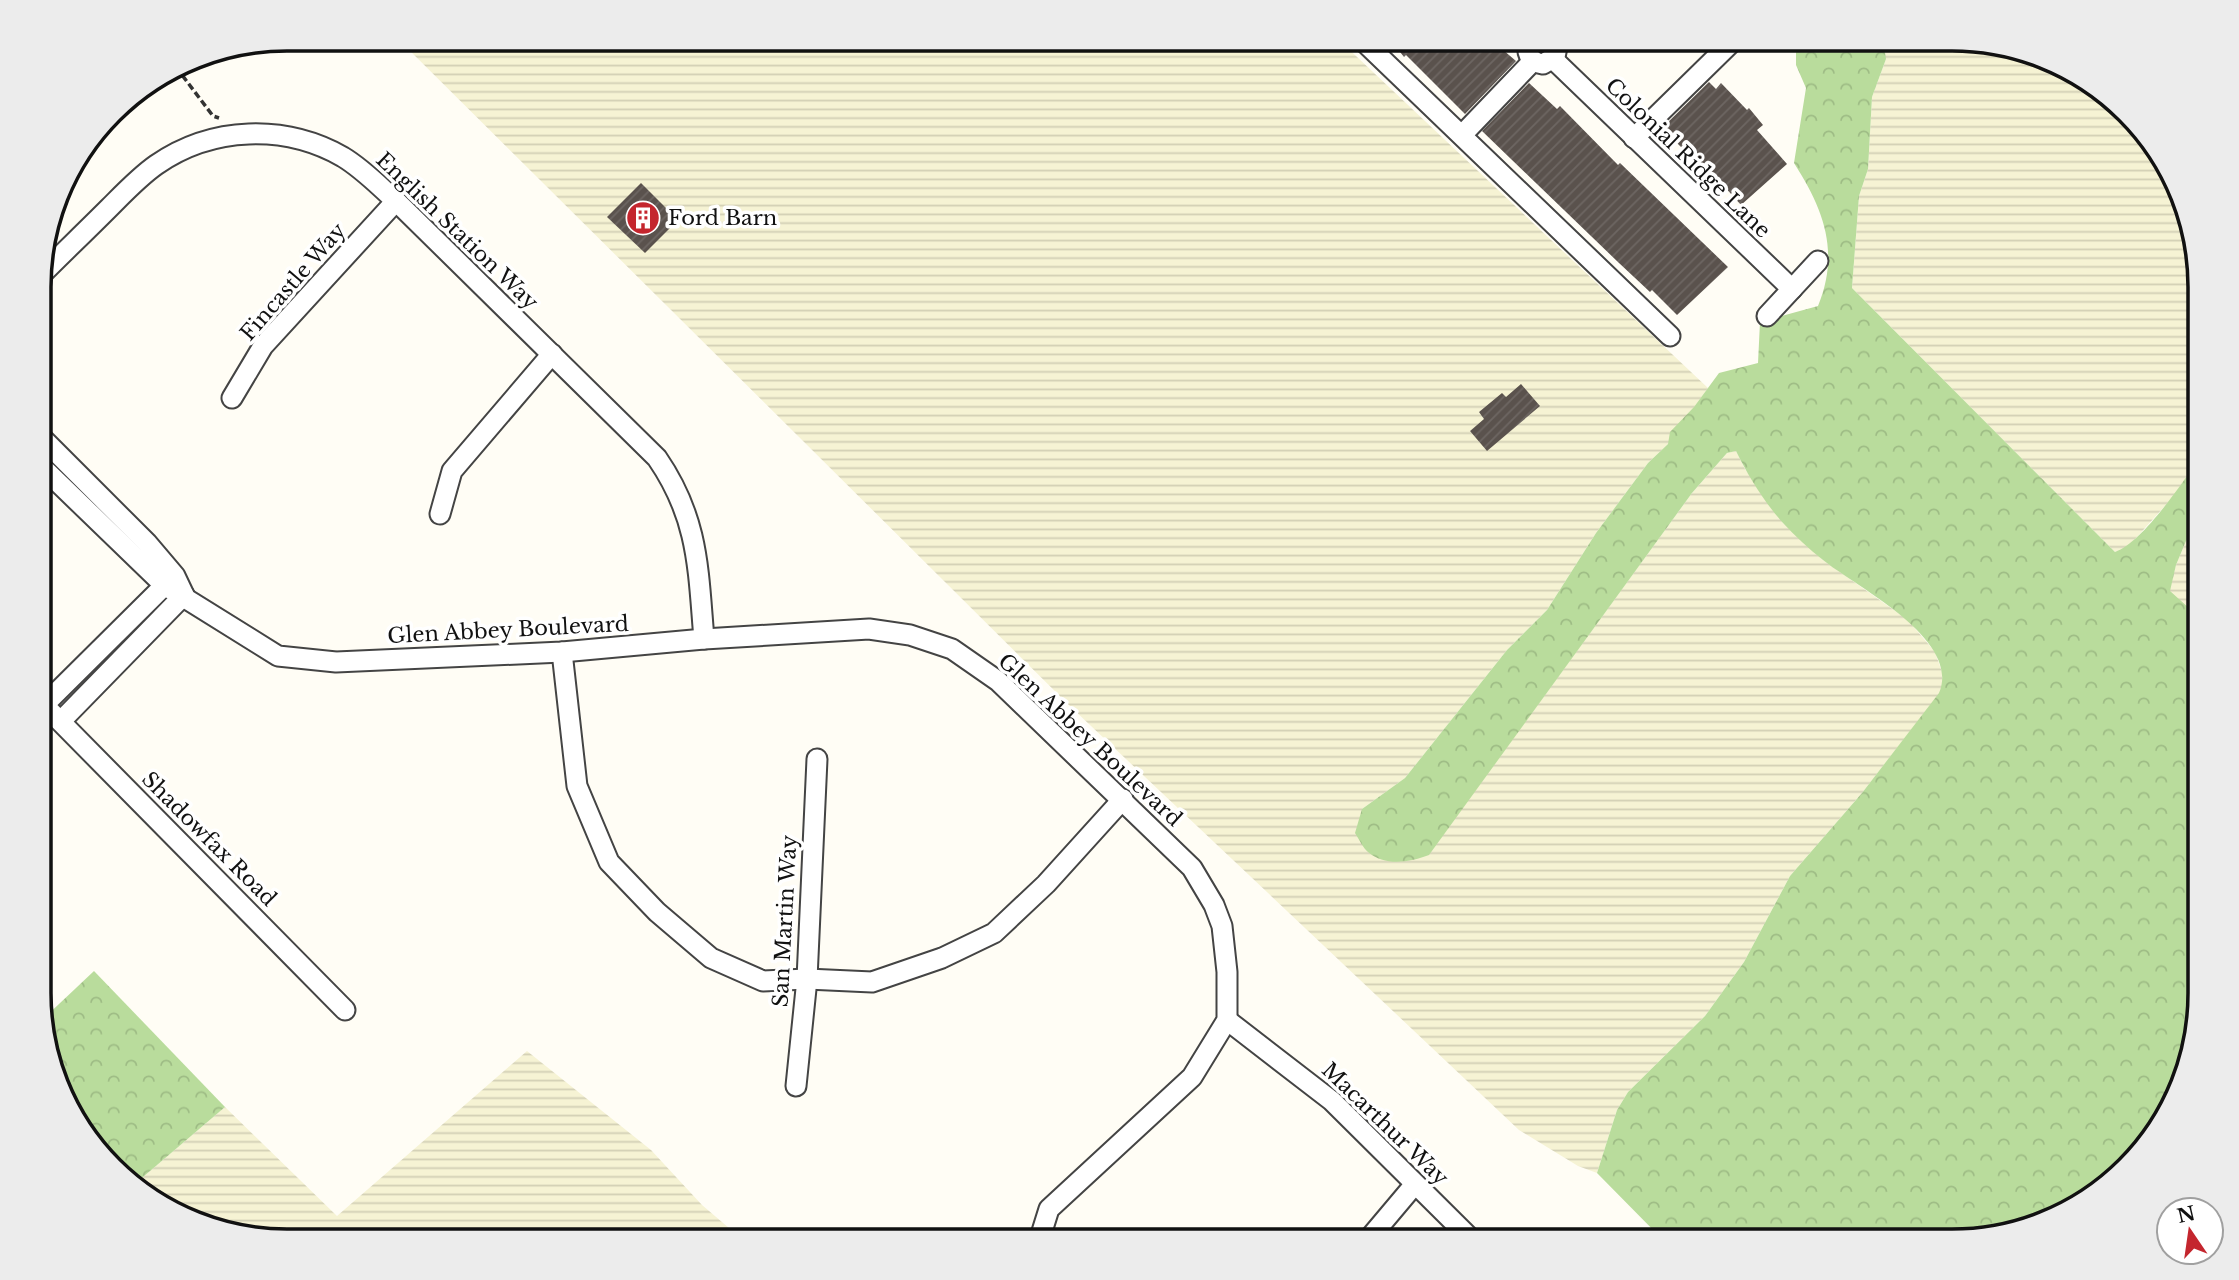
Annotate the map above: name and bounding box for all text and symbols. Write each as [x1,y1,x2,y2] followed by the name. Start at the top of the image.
[1600,73,1776,243] street label: Colonial Ridge Lane
[371,147,544,316] street label: English Station Way
[624,199,662,237] building icon: Ford Barn
[668,205,777,231] place label: Ford Barn
[235,217,352,346] street label: Fincastle Way
[387,611,629,649] street label: Glen Abbey Boulevard
[993,648,1187,832] street label: Glen Abbey Boulevard
[136,766,282,912] street label: Shadowfax Road
[768,834,803,1008] street label: San Martin Way
[1316,1057,1454,1191] street label: Macarthur Way
[2155,1196,2225,1266] north arrow
[2175,1202,2198,1228] text: N

